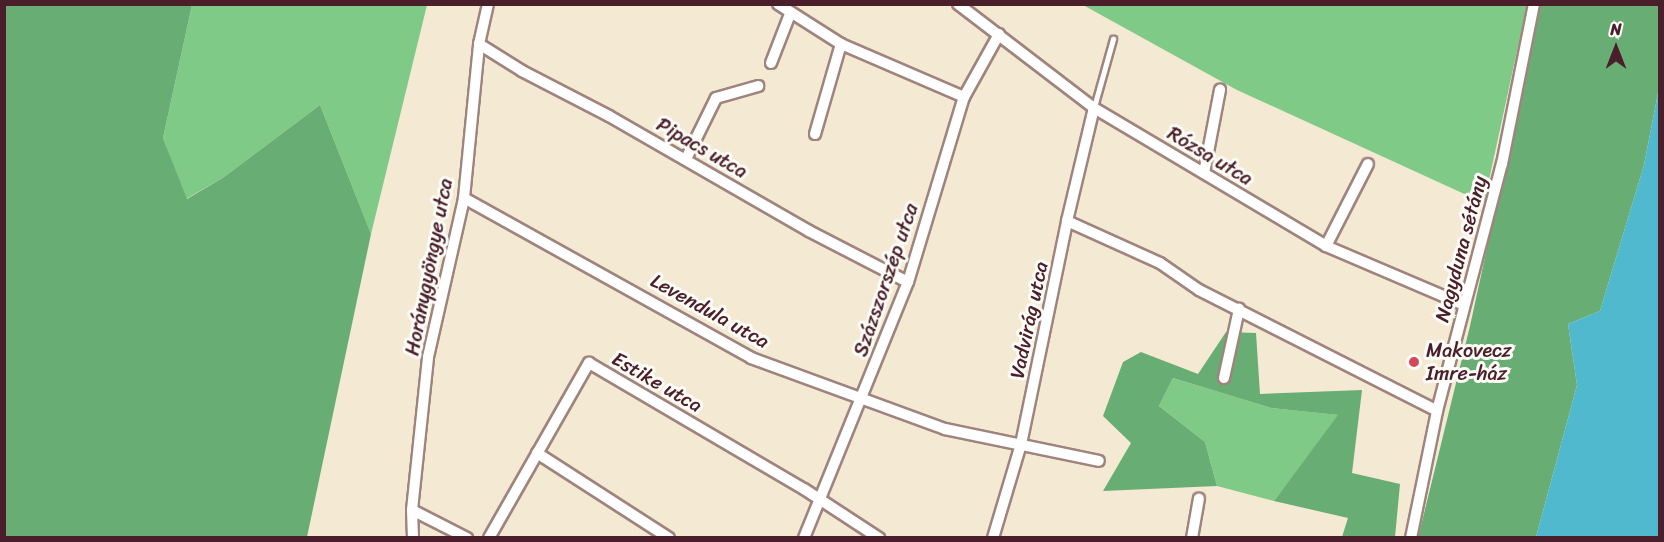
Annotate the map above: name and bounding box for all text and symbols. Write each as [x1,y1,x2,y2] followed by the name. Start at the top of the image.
[1610,15,1622,44] text: N
[1586,18,1646,78] north arrow
[652,112,752,184] street label: Pipacs utca
[1163,121,1257,191] street label: Rózsa utca
[1430,173,1492,325] street label: Nagyduna sétány
[400,176,458,358] street label: Horánygyöngye utca
[848,200,924,360] street label: Százszorszép utca
[1005,259,1053,381] street label: Vadvirág utca
[647,269,773,353] street label: Levendula utca
[1426,338,1512,385] place label: Makovecz Imre-ház
[608,347,706,417] street label: Estike utca
[1407,355,1421,369] marker: Makovecz Imre-ház

